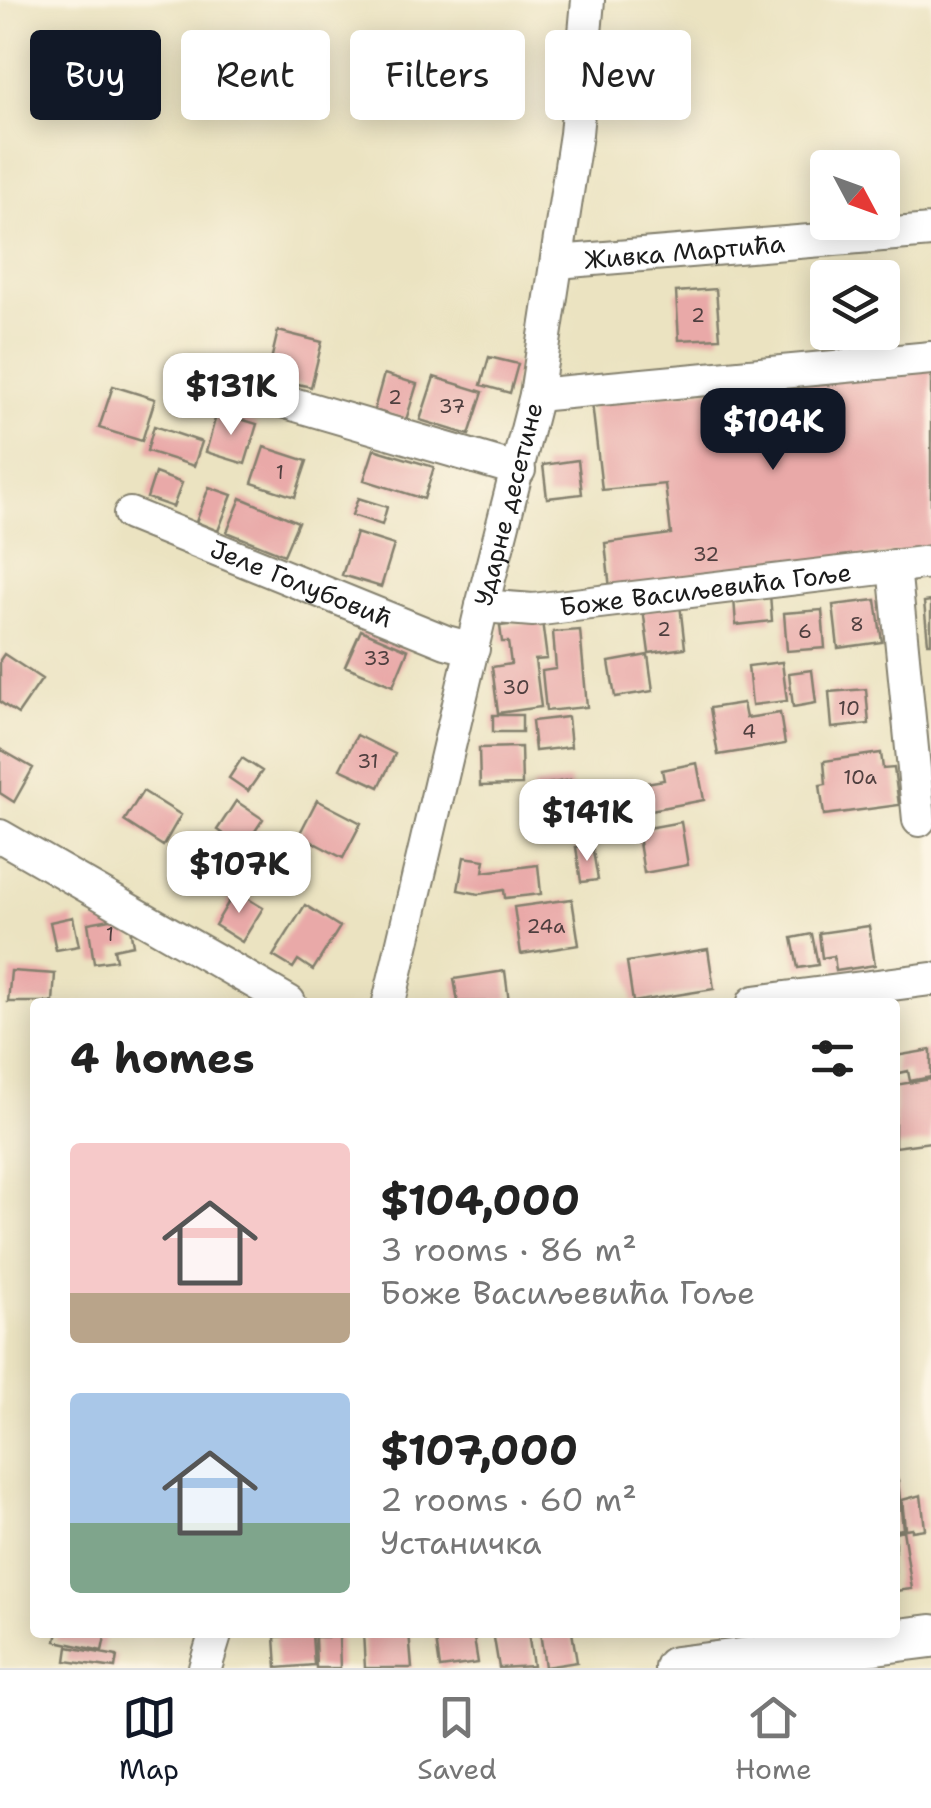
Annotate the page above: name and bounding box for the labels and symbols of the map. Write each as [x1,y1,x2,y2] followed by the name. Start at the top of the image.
[810,150,900,240] north arrow
[583,226,787,277] street label: Живка Мартића
[691,302,705,328] house number: 2
[161,353,301,438] pin: $131K
[388,384,402,410] house number: 2
[703,388,843,473] pin: $104K
[439,393,465,419] house number: 37
[466,399,550,610] street label: Ударне десетине
[276,459,284,485] house number: 1
[205,531,398,636] street label: Јеле Голубовић
[693,541,719,567] house number: 32
[558,555,853,624] street label: Боже Васиљевића Гоље
[850,611,864,637] house number: 8
[657,616,671,642] house number: 2
[798,618,812,644] house number: 6
[364,645,390,671] house number: 33
[502,674,530,700] house number: 30
[838,695,860,721] house number: 10
[742,718,756,744] house number: 4
[357,748,379,774] house number: 31
[843,764,877,790] house number: 10a
[517,779,657,864] pin: $141K
[169,831,309,916] pin: $107K
[527,913,566,939] house number: 24a
[106,921,114,947] house number: 1

